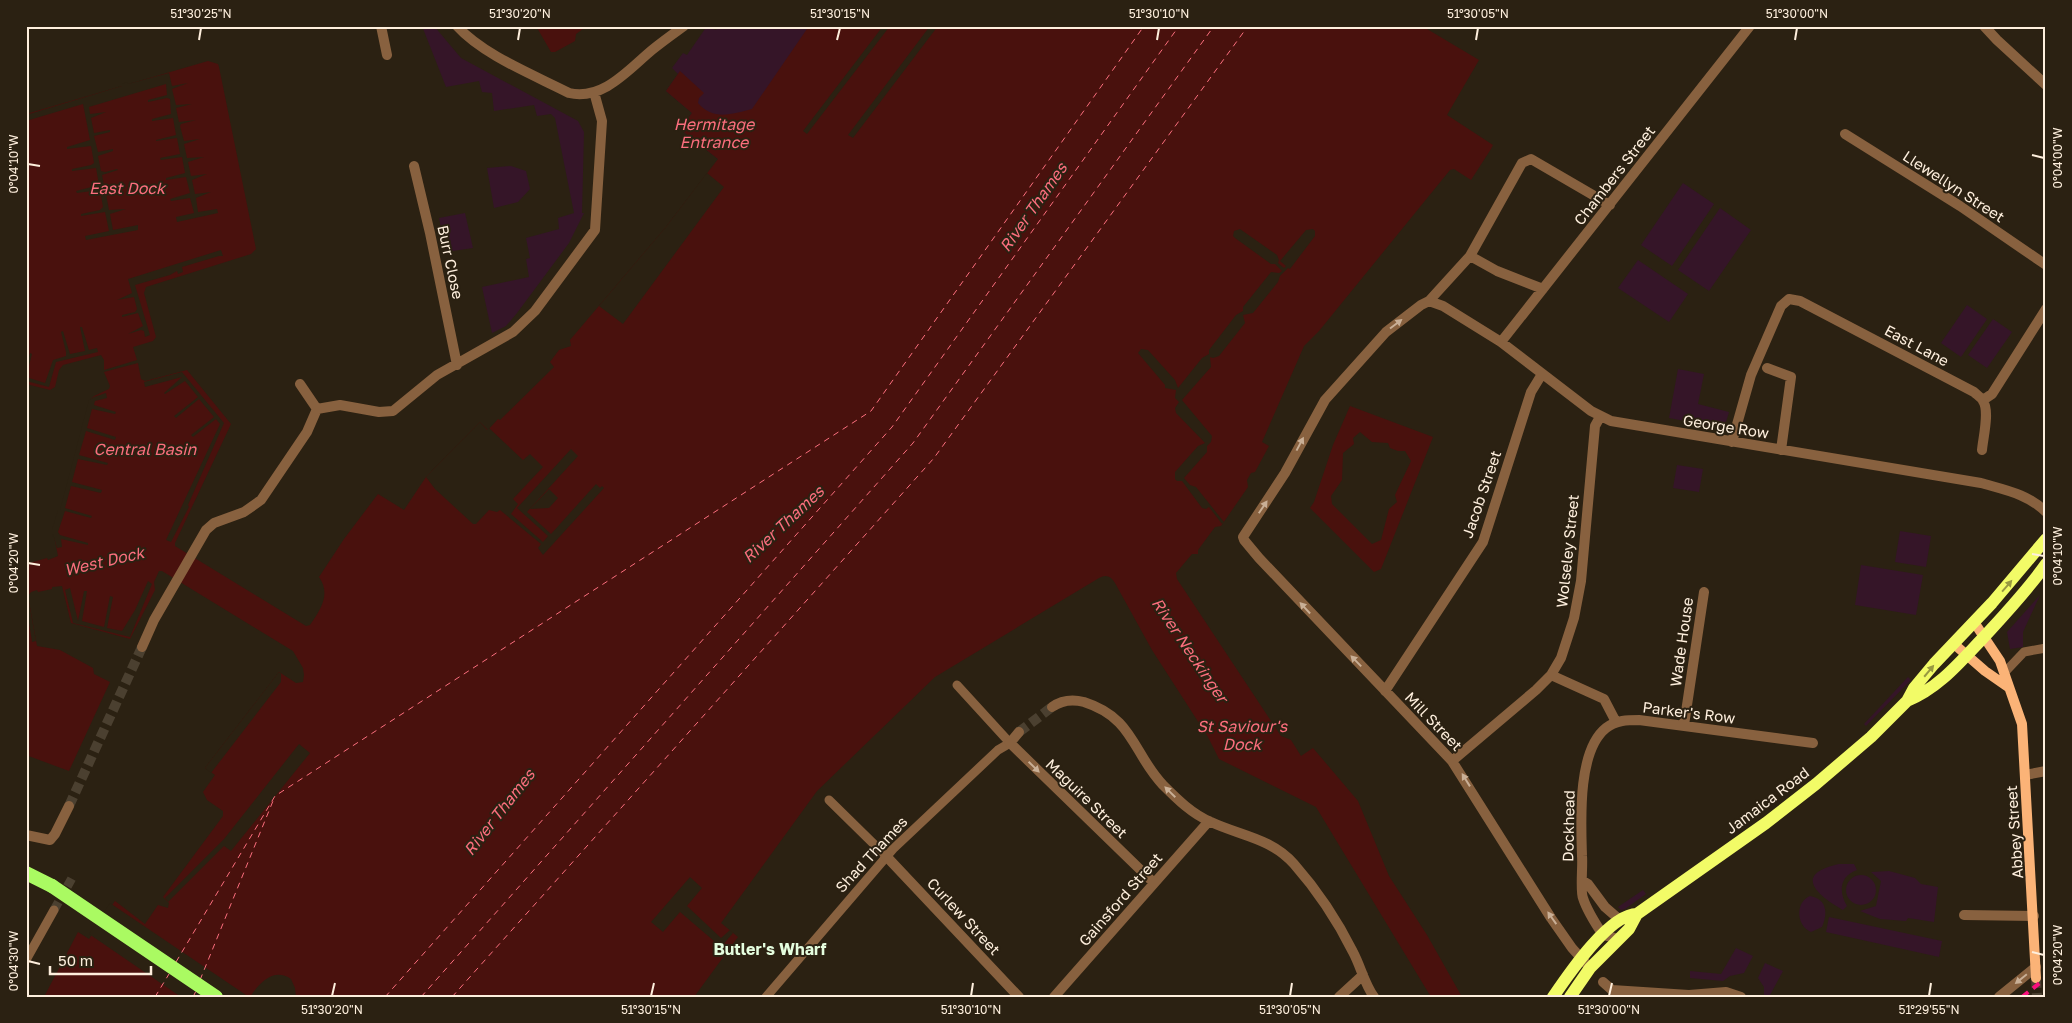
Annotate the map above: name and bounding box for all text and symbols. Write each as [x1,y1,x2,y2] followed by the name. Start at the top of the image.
[170,6,232,21] text: 51°30'25"N
[489,6,551,21] text: 51°30'20"N
[810,6,870,21] text: 51°30'15"N
[1129,6,1189,21] text: 51°30'10"N
[1447,6,1509,21] text: 51°30'05"N
[1766,6,1828,21] text: 51°30'00"N
[674,114,756,152] water label: Hermitage Entrance
[1570,122,1658,228] street label: Chambers Street
[2050,127,2065,188] text: 0°04'00"W
[6,134,21,194] text: 0°04'10"W
[1900,146,2008,226] street label: Llewellyn Street
[995,157,1072,255] water label: River Thames
[89,178,167,198] water label: East Dock
[434,223,468,301] street label: Burr Close
[1389,319,1403,329] one-way arrow
[1882,321,1953,370] street label: East Lane
[1682,410,1770,442] street label: George Row
[1296,437,1304,452] one-way arrow
[94,439,198,459] water label: Central Basin
[1458,448,1504,540] street label: Jacob Street
[738,480,829,567] water label: River Thames
[1552,493,1582,609] street label: Wolseley Street
[1258,500,1268,514] one-way arrow
[2050,526,2065,586] text: 0°04'10"W
[6,532,21,593] text: 0°04'20"W
[62,542,148,580] water label: West Dock
[2001,580,2013,592] one-way arrow
[1148,594,1234,708] water label: River Neckinger
[1666,596,1696,688] street label: Wade House
[1299,602,1311,614] one-way arrow
[1350,656,1362,668] one-way arrow
[1923,665,1934,678] one-way arrow
[1402,688,1466,754] street label: Mill Street
[1642,697,1736,727] street label: Parker's Row
[1197,716,1289,754] water label: St Saviour's Dock
[1043,755,1131,841] street label: Maguire Street
[1028,761,1040,773] one-way arrow
[1722,763,1812,837] street label: Jamaica Road
[459,764,540,859] water label: River Thames
[1461,774,1470,787] one-way arrow
[2002,785,2026,879] street label: Abbey Street
[1165,786,1177,798] one-way arrow
[1558,790,1578,862] street label: Dockhead
[831,812,911,896] street label: Shad Thames
[1075,849,1165,949] street label: Gainsford Street
[924,874,1004,958] street label: Curlew Street
[1547,911,1557,925] one-way arrow
[2050,924,2065,985] text: 0°04'20"W
[6,930,21,991] text: 0°04'30"W
[714,939,827,959] district label: Butler's Wharf
[50,943,151,975] scale bar
[58,951,93,969] text: 50 m
[2014,974,2027,985] one-way arrow
[301,1002,363,1017] text: 51°30'20"N
[621,1002,681,1017] text: 51°30'15"N
[941,1002,1001,1017] text: 51°30'10"N
[1259,1002,1321,1017] text: 51°30'05"N
[1578,1002,1640,1017] text: 51°30'00"N
[1898,1002,1960,1017] text: 51°29'55"N

